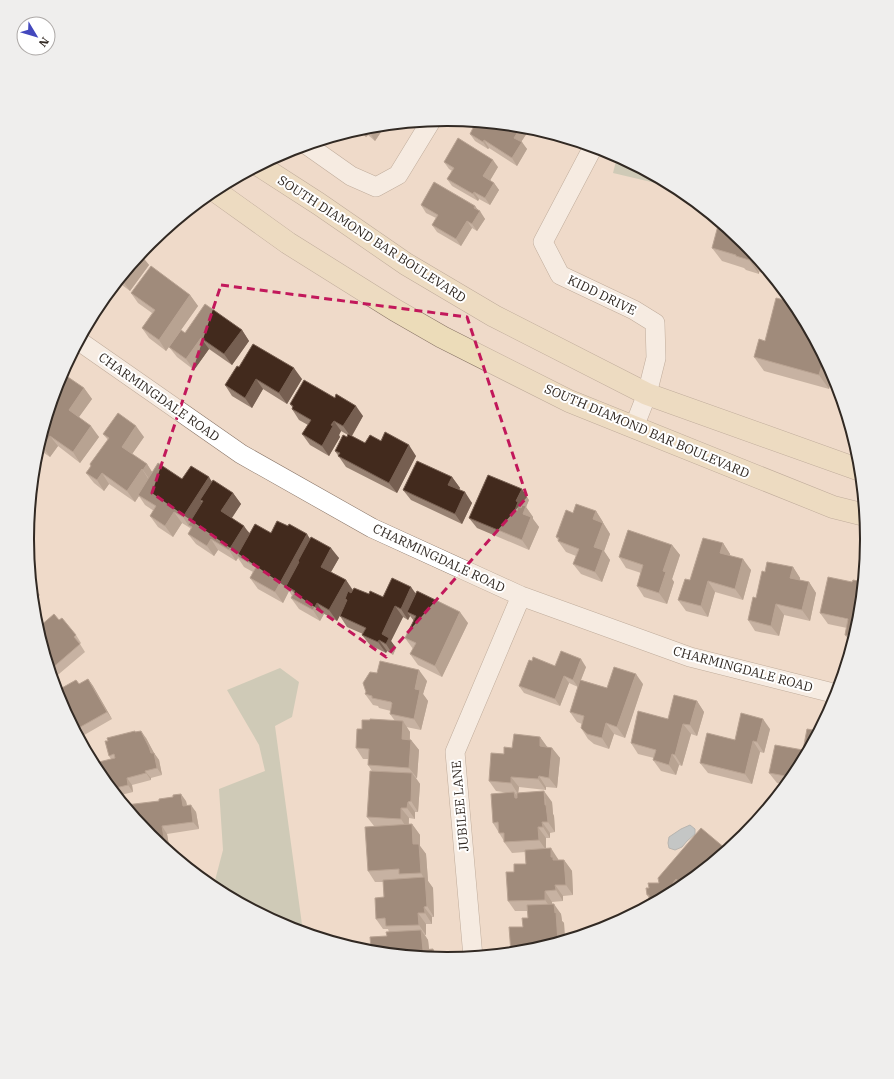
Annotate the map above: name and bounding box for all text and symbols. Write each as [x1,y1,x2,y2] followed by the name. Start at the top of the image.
[16,16,56,56] north arrow
[36,34,52,50] text: N
[275,172,469,306] street label: SOUTH DIAMOND BAR BOULEVARD
[565,271,639,319] street label: KIDD DRIVE
[95,349,223,445] street label: CHARMINGDALE ROAD
[542,380,752,482] street label: SOUTH DIAMOND BAR BOULEVARD
[370,520,508,596] street label: CHARMINGDALE ROAD
[671,642,815,696] street label: CHARMINGDALE ROAD
[448,760,472,852] street label: JUBILEE LANE

